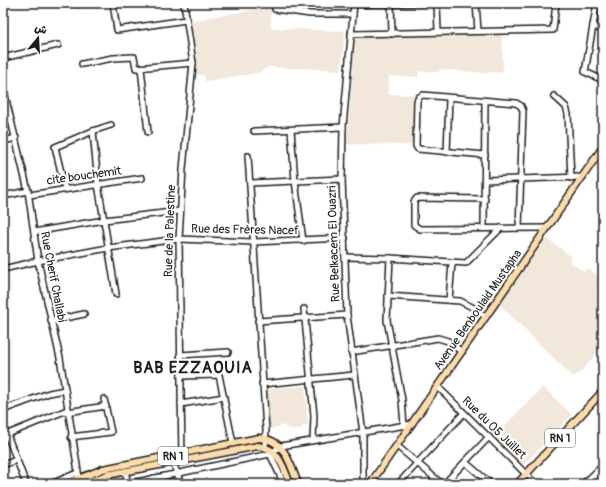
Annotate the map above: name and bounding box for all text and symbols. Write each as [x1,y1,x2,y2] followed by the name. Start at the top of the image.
[18,18,58,58] north arrow
[33,21,49,37] text: ش
[46,163,122,189] street label: cite bouchemit
[161,184,179,277] street label: Rue de la Palestine
[324,186,344,302] street label: Rue Belkacem El Ouazri
[191,222,299,238] street label: Rue des Frères Nacef
[37,230,69,324] street label: Rue Cherif Challabi
[431,247,526,373] street label: Avenue Benboulaid Mustapha
[133,358,253,378] district label: BAB EZZAOUIA
[459,394,529,463] street label: Rue du 05 Juillet
[545,429,575,447] road number: RN 1
[158,447,188,465] road number: RN 1

